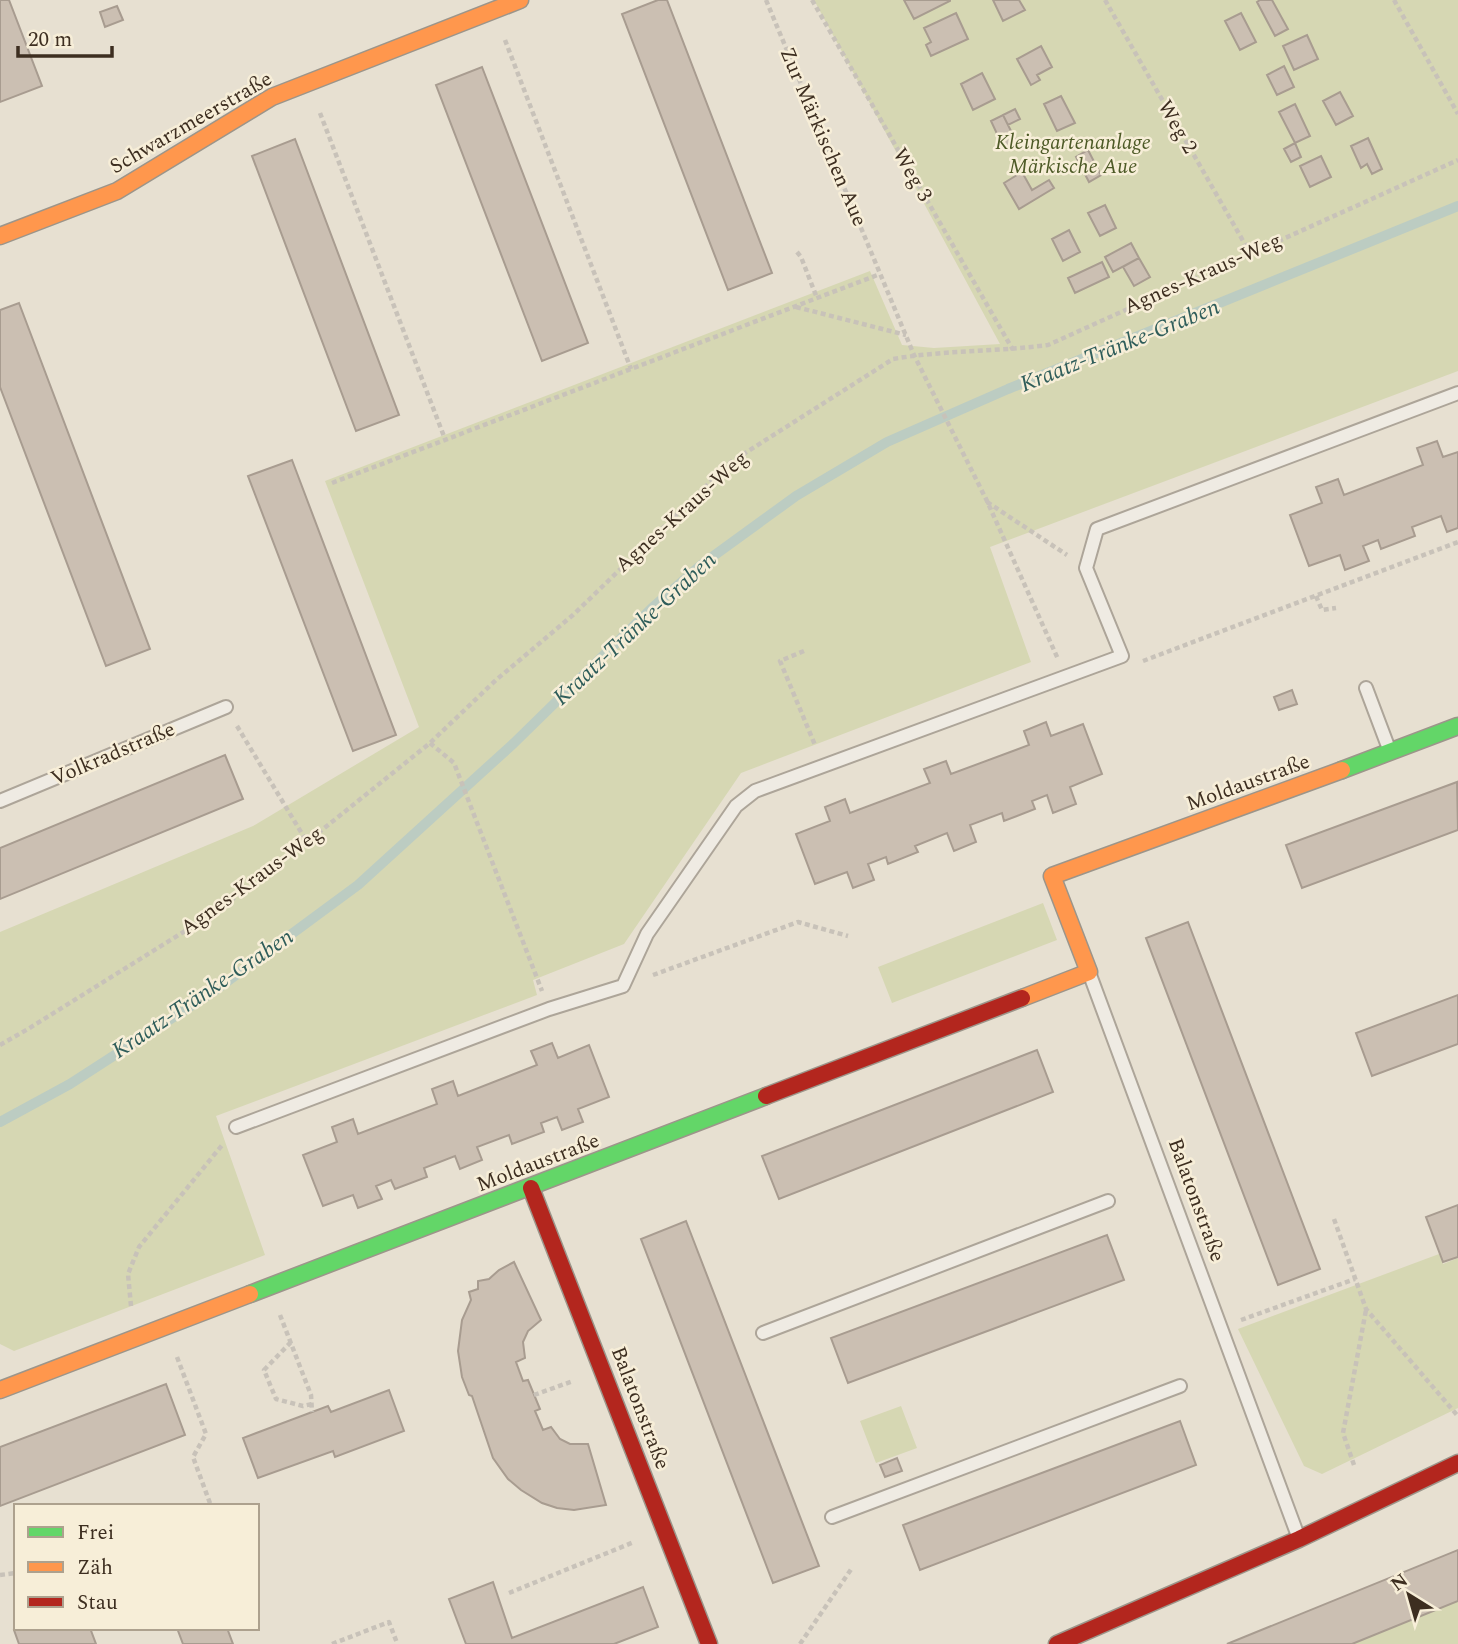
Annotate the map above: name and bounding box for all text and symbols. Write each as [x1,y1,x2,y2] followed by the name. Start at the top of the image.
[18,14,112,58] scale bar
[28,24,72,56] text: 20 m
[771,42,875,232] street label: Zur Märkischen Aue
[104,63,278,183] street label: Schwarzmeerstraße
[1149,94,1205,160] street label: Weg 2
[995,127,1151,183] park label: Kleingartenanlage Märkische Aue
[884,142,940,208] street label: Weg 3
[1119,225,1287,323] street label: Agnes-Kraus-Weg
[1015,290,1225,402] water label: Kraatz-Tränke-Graben
[608,443,756,581] street label: Agnes-Kraus-Weg
[545,544,725,714] water label: Kraatz-Tränke-Graben
[46,713,180,795] street label: Volkradstraße
[1182,746,1314,820] street label: Moldaustraße
[174,818,330,944] street label: Agnes-Kraus-Weg
[105,920,301,1068] water label: Kraatz-Tränke-Graben
[472,1125,604,1201] street label: Moldaustraße
[1159,1134,1233,1266] street label: Balatonstraße
[602,1342,678,1474] street label: Balatonstraße
[14,1504,259,1630] legend
[77,1517,114,1549] text: Frei
[77,1552,113,1584] text: Zäh
[1374,1560,1444,1630] north arrow
[1385,1566,1415,1599] text: N
[77,1587,118,1619] text: Stau

